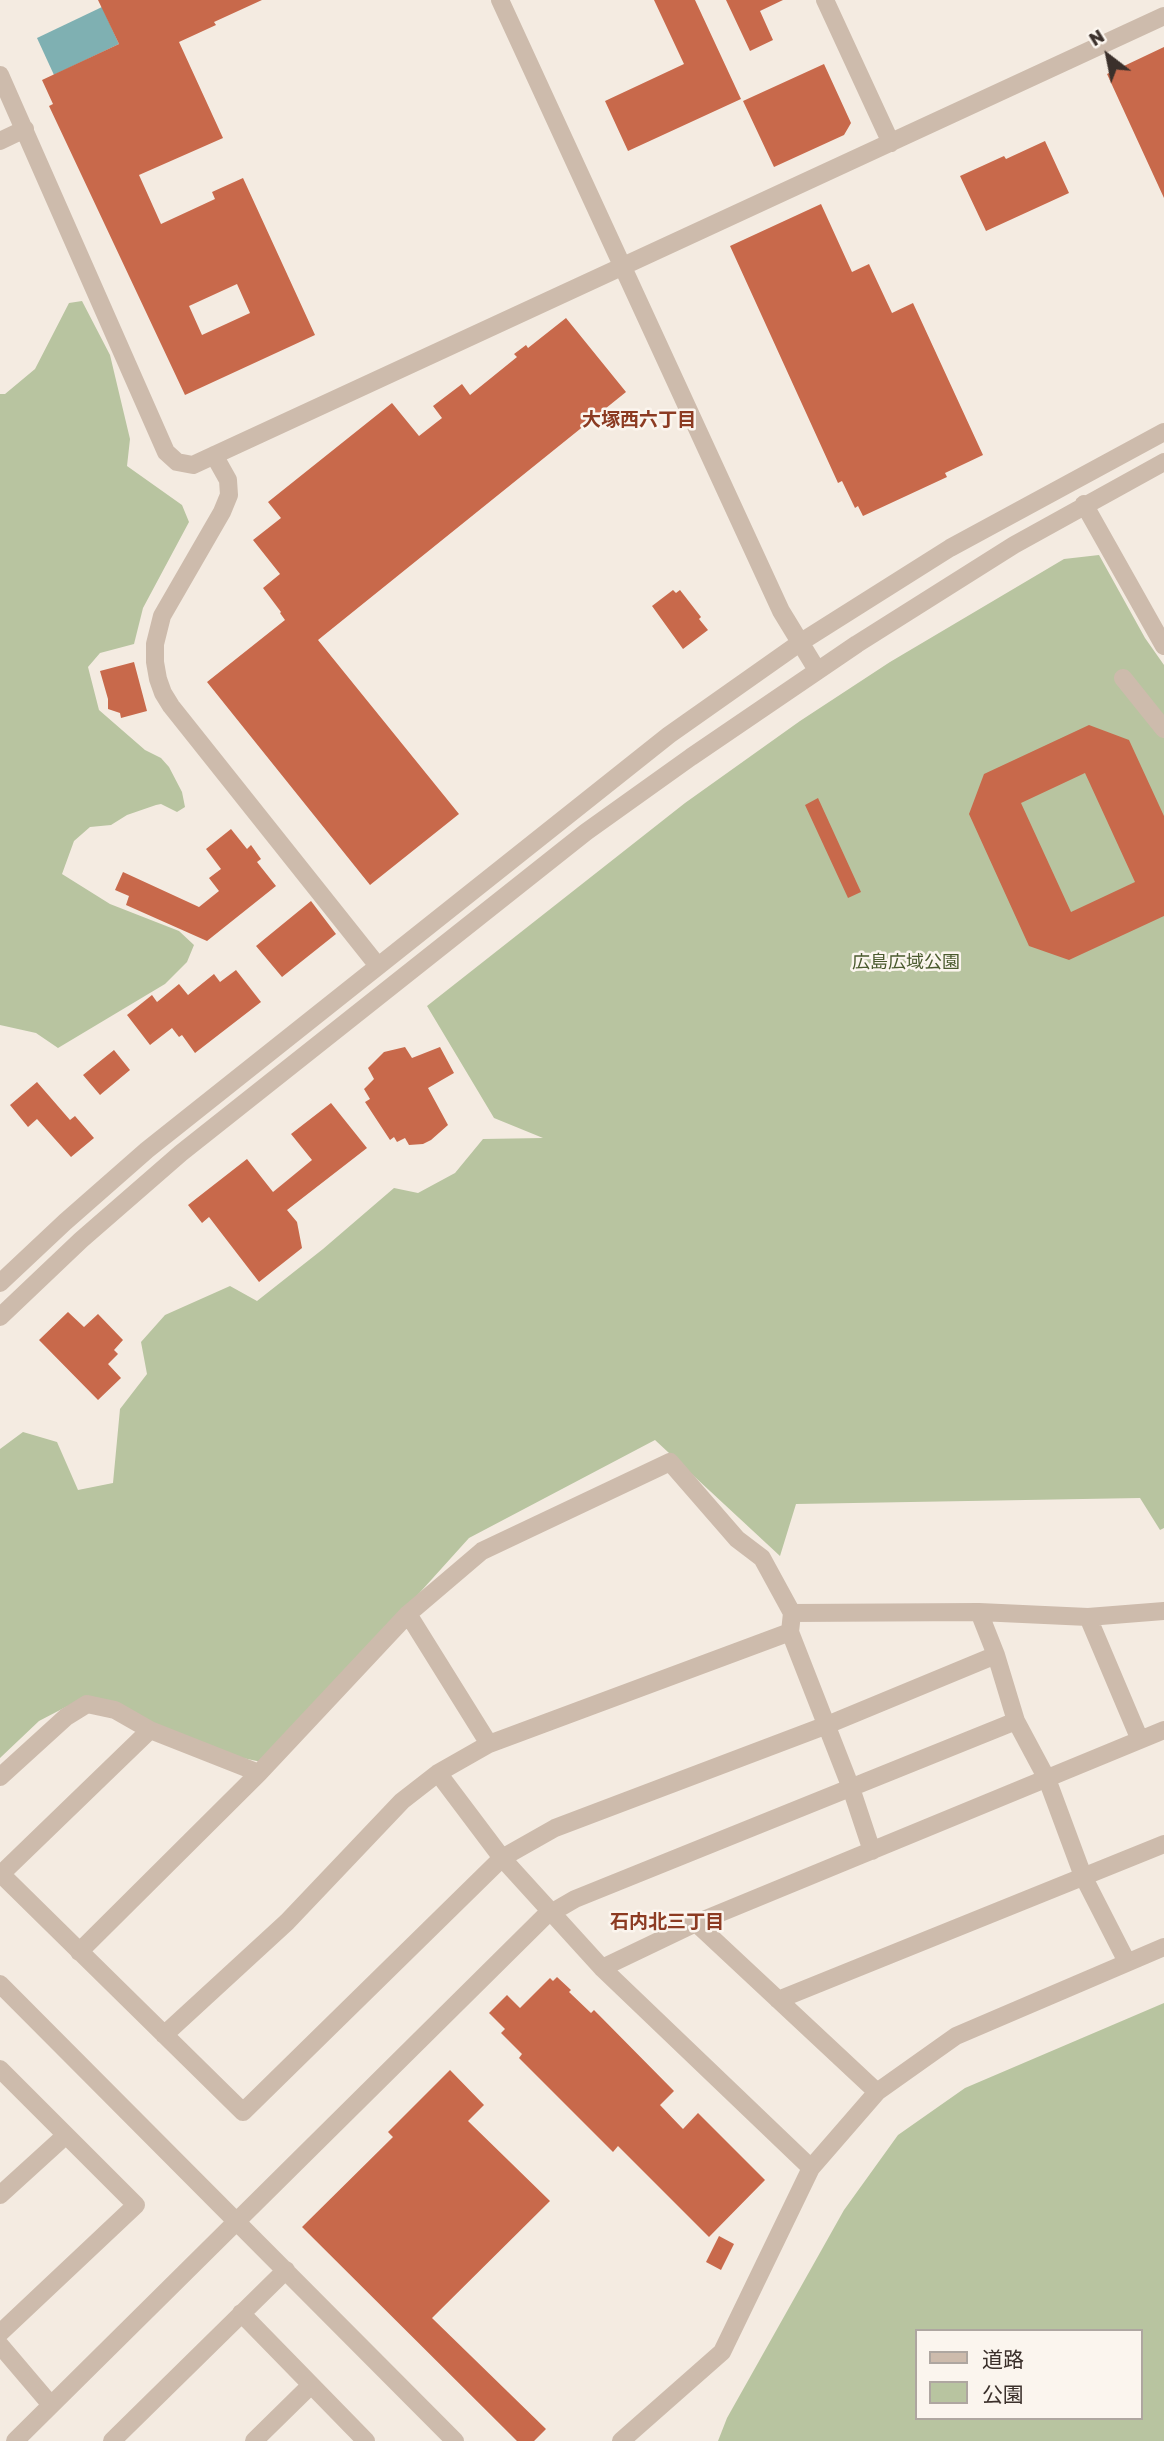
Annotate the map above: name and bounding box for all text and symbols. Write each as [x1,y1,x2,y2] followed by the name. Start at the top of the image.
[1073,21,1143,91] north arrow
[1085,24,1108,51] text: N
[582,410,696,432] district label: 大塚西六丁目
[852,952,960,974] park label: 広島広域公園
[610,1912,724,1934] district label: 石内北三丁目
[916,2329,1143,2420] legend
[982,2347,1024,2372] text: 道路
[982,2382,1024,2407] text: 公園

